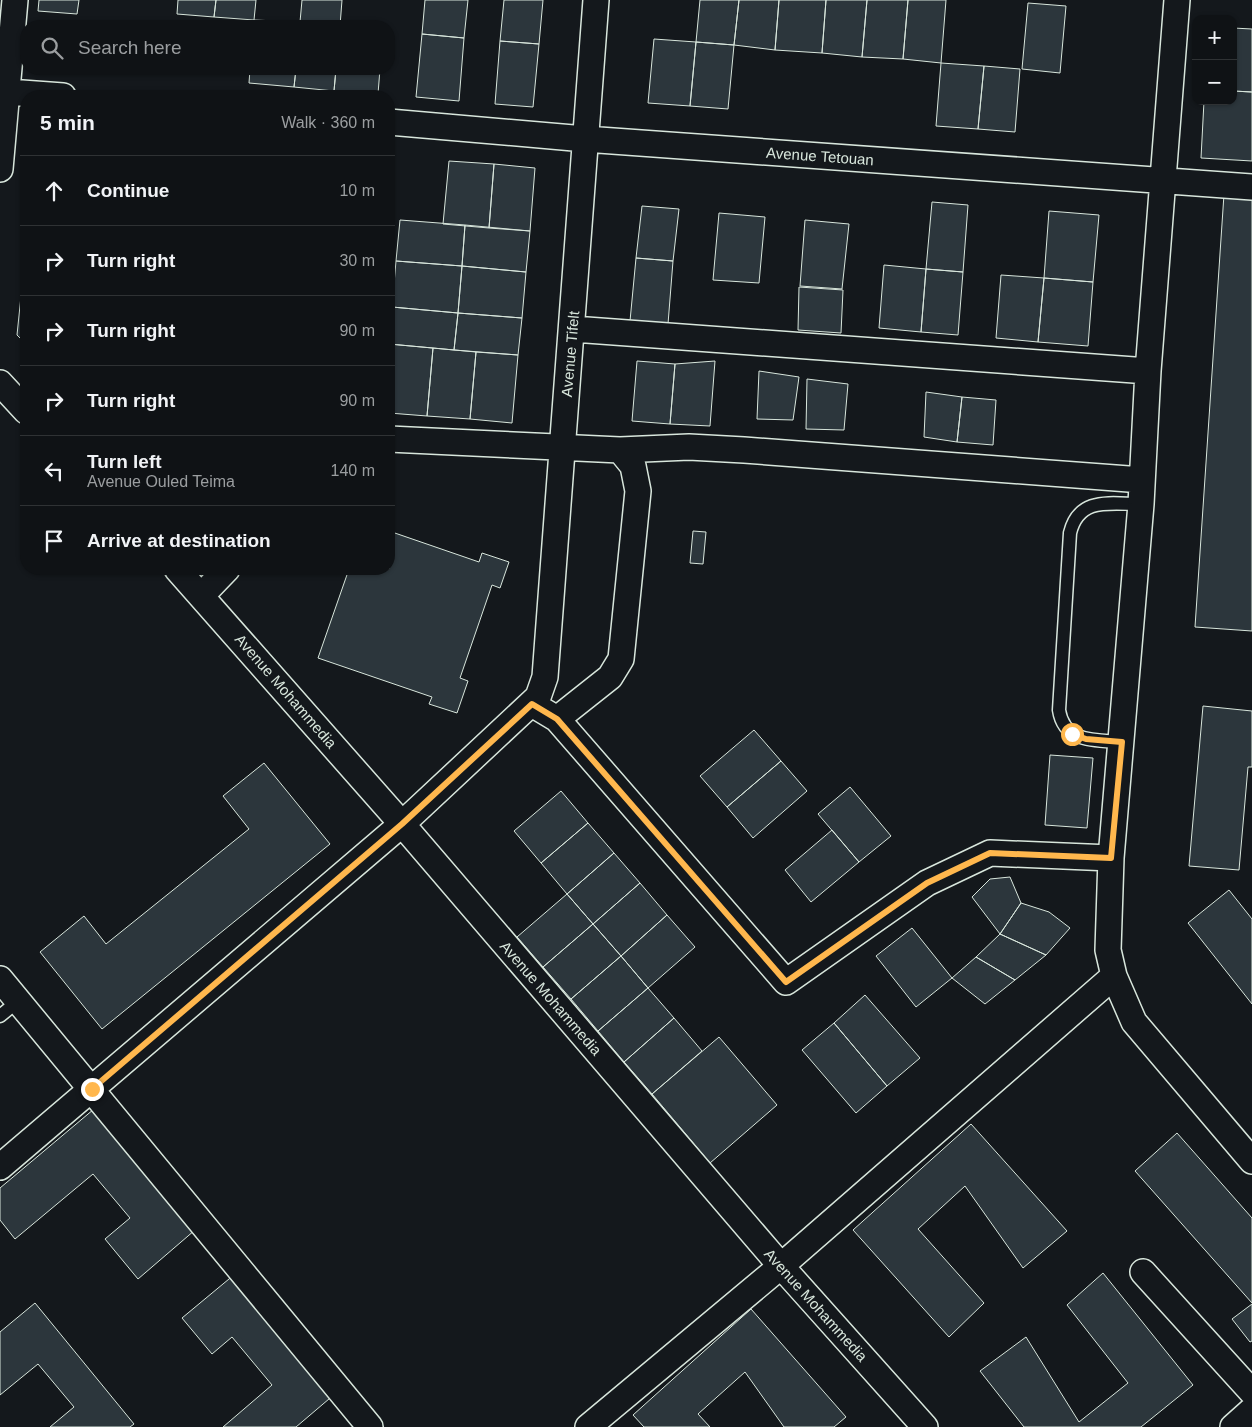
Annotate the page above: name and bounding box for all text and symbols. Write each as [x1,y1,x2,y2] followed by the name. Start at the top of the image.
[1192,15,1237,105] map controls
[1192,15,1237,60] button: +
[20,20,395,75] search box
[38,34,66,62] icon: search
[78,37,182,58] text: Search here
[1192,60,1237,105] button: −
[40,111,95,134] text: 5 min
[281,114,375,131] text: Walk · 360 m
[766,144,874,168] street label: Avenue Tetouan
[40,177,68,205] icon: ahead
[87,180,169,201] text: Continue
[339,182,375,199] text: 10 m
[40,247,68,275] icon: right
[87,250,175,271] text: Turn right
[339,252,375,269] text: 30 m
[558,309,582,398] street label: Avenue Tifelt
[40,317,68,345] icon: right
[87,320,175,341] text: Turn right
[339,322,375,339] text: 90 m
[40,387,68,415] icon: right
[87,390,175,411] text: Turn right
[339,392,375,409] text: 90 m
[87,451,162,472] text: Turn left
[40,457,68,485] icon: left
[331,462,375,479] text: 140 m
[87,473,235,490] text: Avenue Ouled Teima
[40,527,68,555] icon: arrive
[87,530,271,551] text: Arrive at destination
[232,630,341,752] street label: Avenue Mohammedia
[1061,723,1084,746] route start
[497,937,606,1059] street label: Avenue Mohammedia
[81,1078,104,1101] route end
[761,1245,871,1365] street label: Avenue Mohammedia

